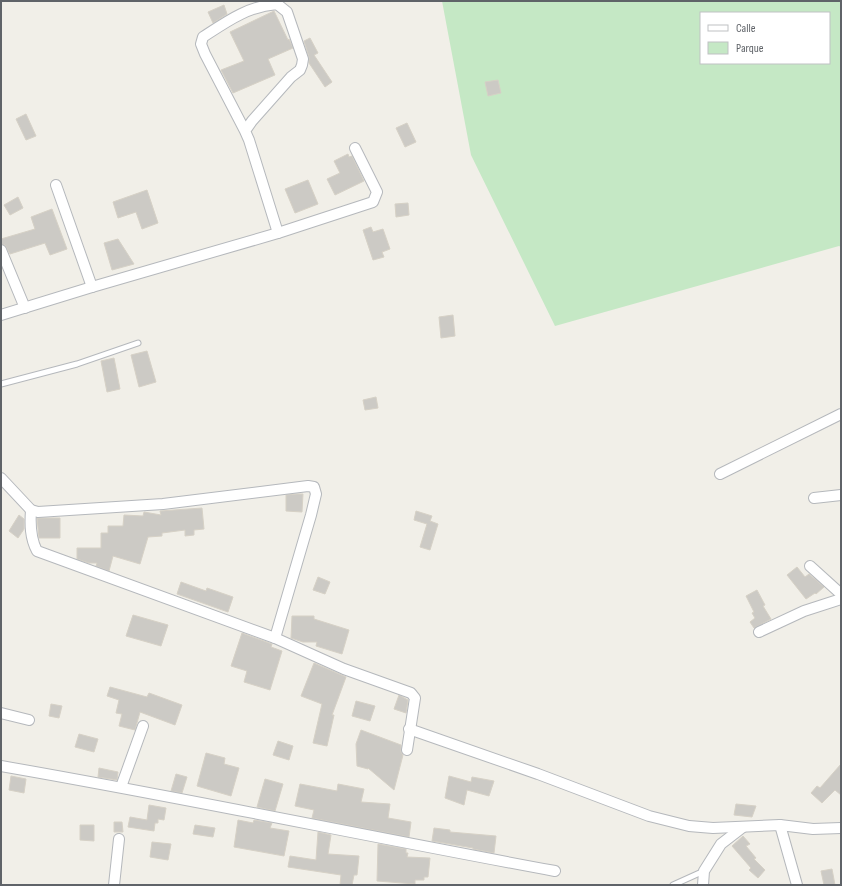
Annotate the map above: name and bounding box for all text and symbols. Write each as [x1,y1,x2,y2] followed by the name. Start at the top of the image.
[700,12,830,64] legend
[736,21,756,36] text: Calle
[736,41,764,56] text: Parque

